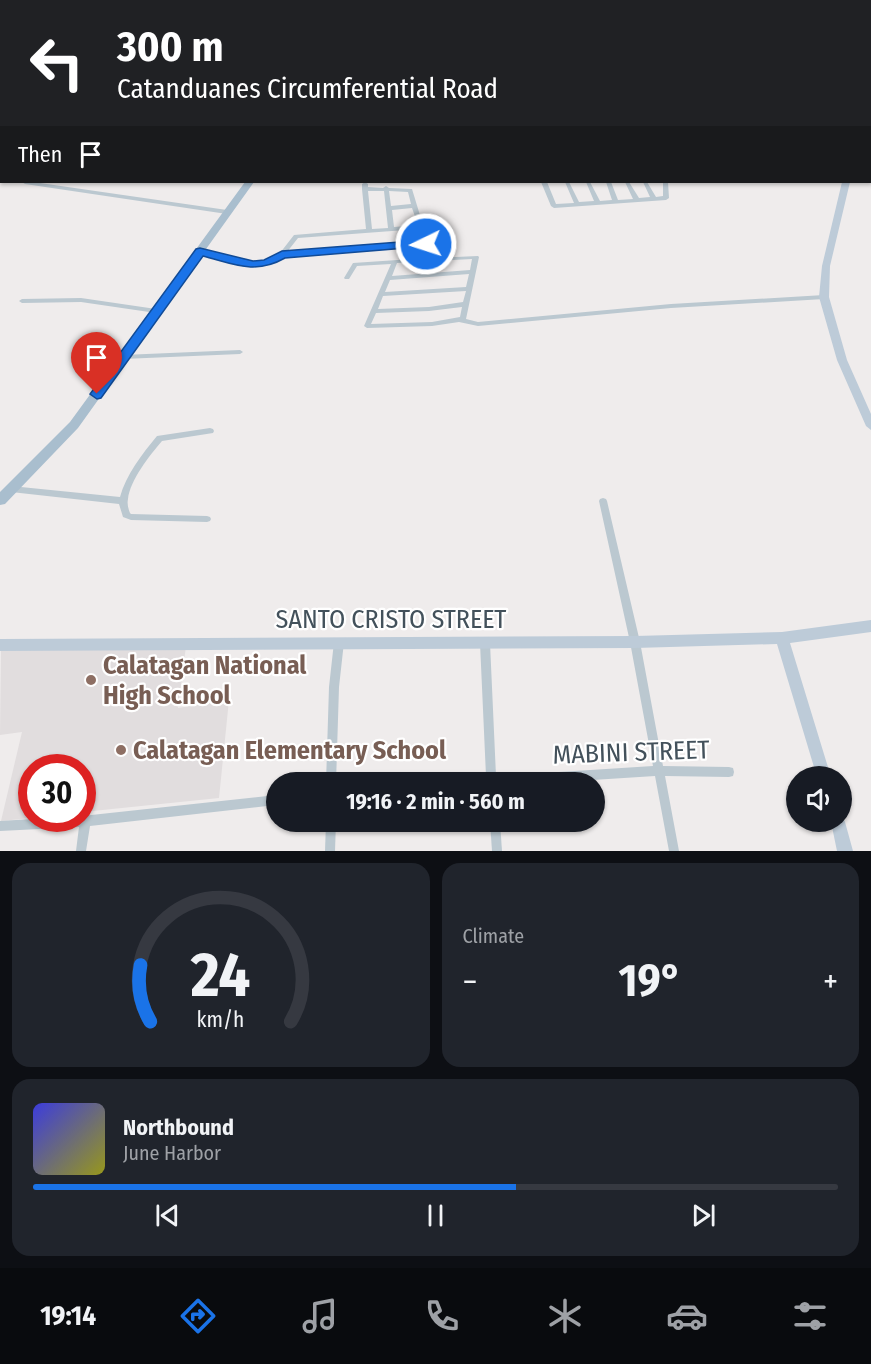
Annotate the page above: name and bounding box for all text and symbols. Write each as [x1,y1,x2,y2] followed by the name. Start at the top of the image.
[117,22,224,72] text: 300 m
[18,24,96,102] icon: left
[117,73,498,105] text: Catanduanes Circumferential Road
[74,138,107,171] icon: arrive
[18,141,62,168] text: Then
[394,212,458,276] position arrow
[71,332,122,394] pin
[80,341,113,374] icon: arrive
[276,604,506,635] street label: SANTO CRISTO STREET
[103,650,307,711] place label: Calatagan National High School
[84,673,98,687] marker: Calatagan National High School
[552,734,710,771] street label: MABINI STREET
[133,735,447,766] place label: Calatagan Elementary School
[114,743,128,757] marker: Calatagan Elementary School
[18,754,96,832] speed limit sign: 30
[786,766,852,832] map controls
[786,766,852,832] button: sound
[346,788,525,815] text: 19:16 · 2 min · 560 m
[463,924,524,948] text: Climate
[190,938,251,1013] text: 24
[618,954,682,1008] text: 19°
[463,962,477,1002] text: −
[823,962,838,1002] text: +
[197,1007,245,1033] text: km/h
[123,1114,234,1141] text: Northbound
[123,1141,221,1165] text: June Harbor
[151,1199,184,1232] icon: previous
[419,1199,452,1232] icon: pause
[687,1199,720,1232] icon: next
[177,1295,219,1337] icon: directions
[299,1295,341,1337] icon: music
[421,1295,463,1337] icon: phone
[544,1295,586,1337] icon: climate
[666,1295,708,1337] icon: car
[789,1295,831,1337] icon: filters
[40,1300,96,1332] text: 19:14

